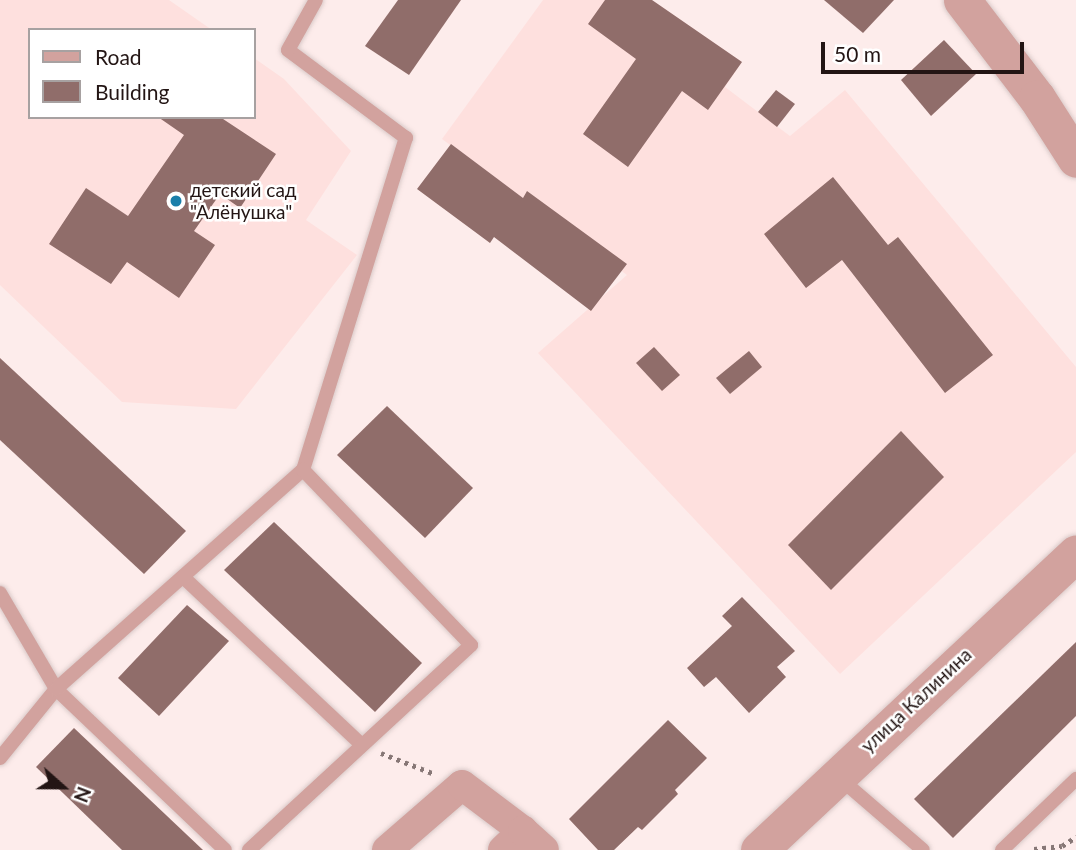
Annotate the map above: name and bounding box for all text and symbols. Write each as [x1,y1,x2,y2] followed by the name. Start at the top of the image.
[28,28,256,119] legend
[824,28,1027,72] scale bar
[834,41,881,66] text: 50 m
[95,44,142,69] text: Road
[95,79,170,104] text: Building
[190,179,297,223] place label: детский сад "Алёнушка"
[168,193,184,209] marker: детский сад "Алёнушка"
[856,643,976,757] street label: улица Калинина
[28,752,98,822] north arrow
[70,784,96,806] text: N

